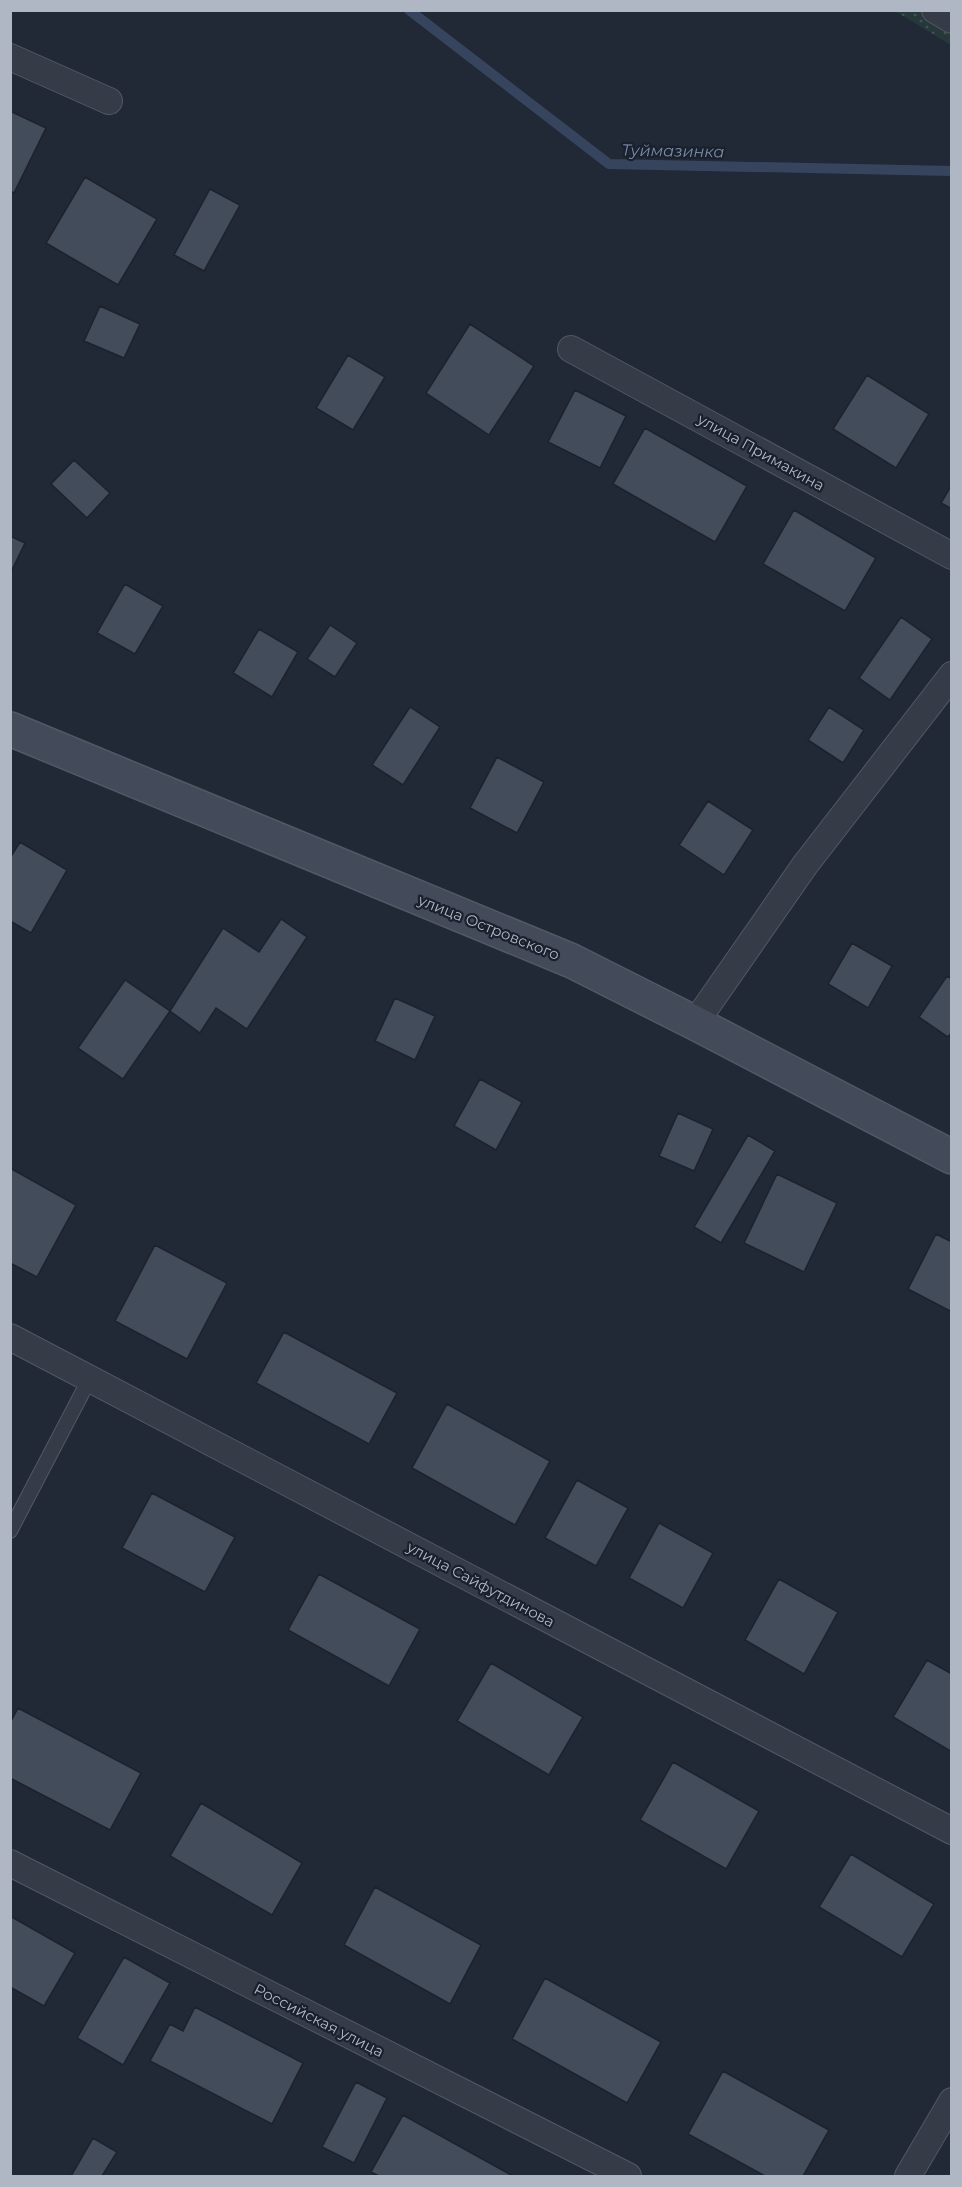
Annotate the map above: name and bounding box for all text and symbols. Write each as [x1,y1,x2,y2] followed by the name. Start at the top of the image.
[622,141,724,161] water label: Туймазинка
[693,409,828,495] street label: улица Примакина
[415,890,562,964] street label: улица Островского
[403,1537,558,1631] street label: улица Сайфутдинова
[251,1979,387,2061] street label: Российская улица

